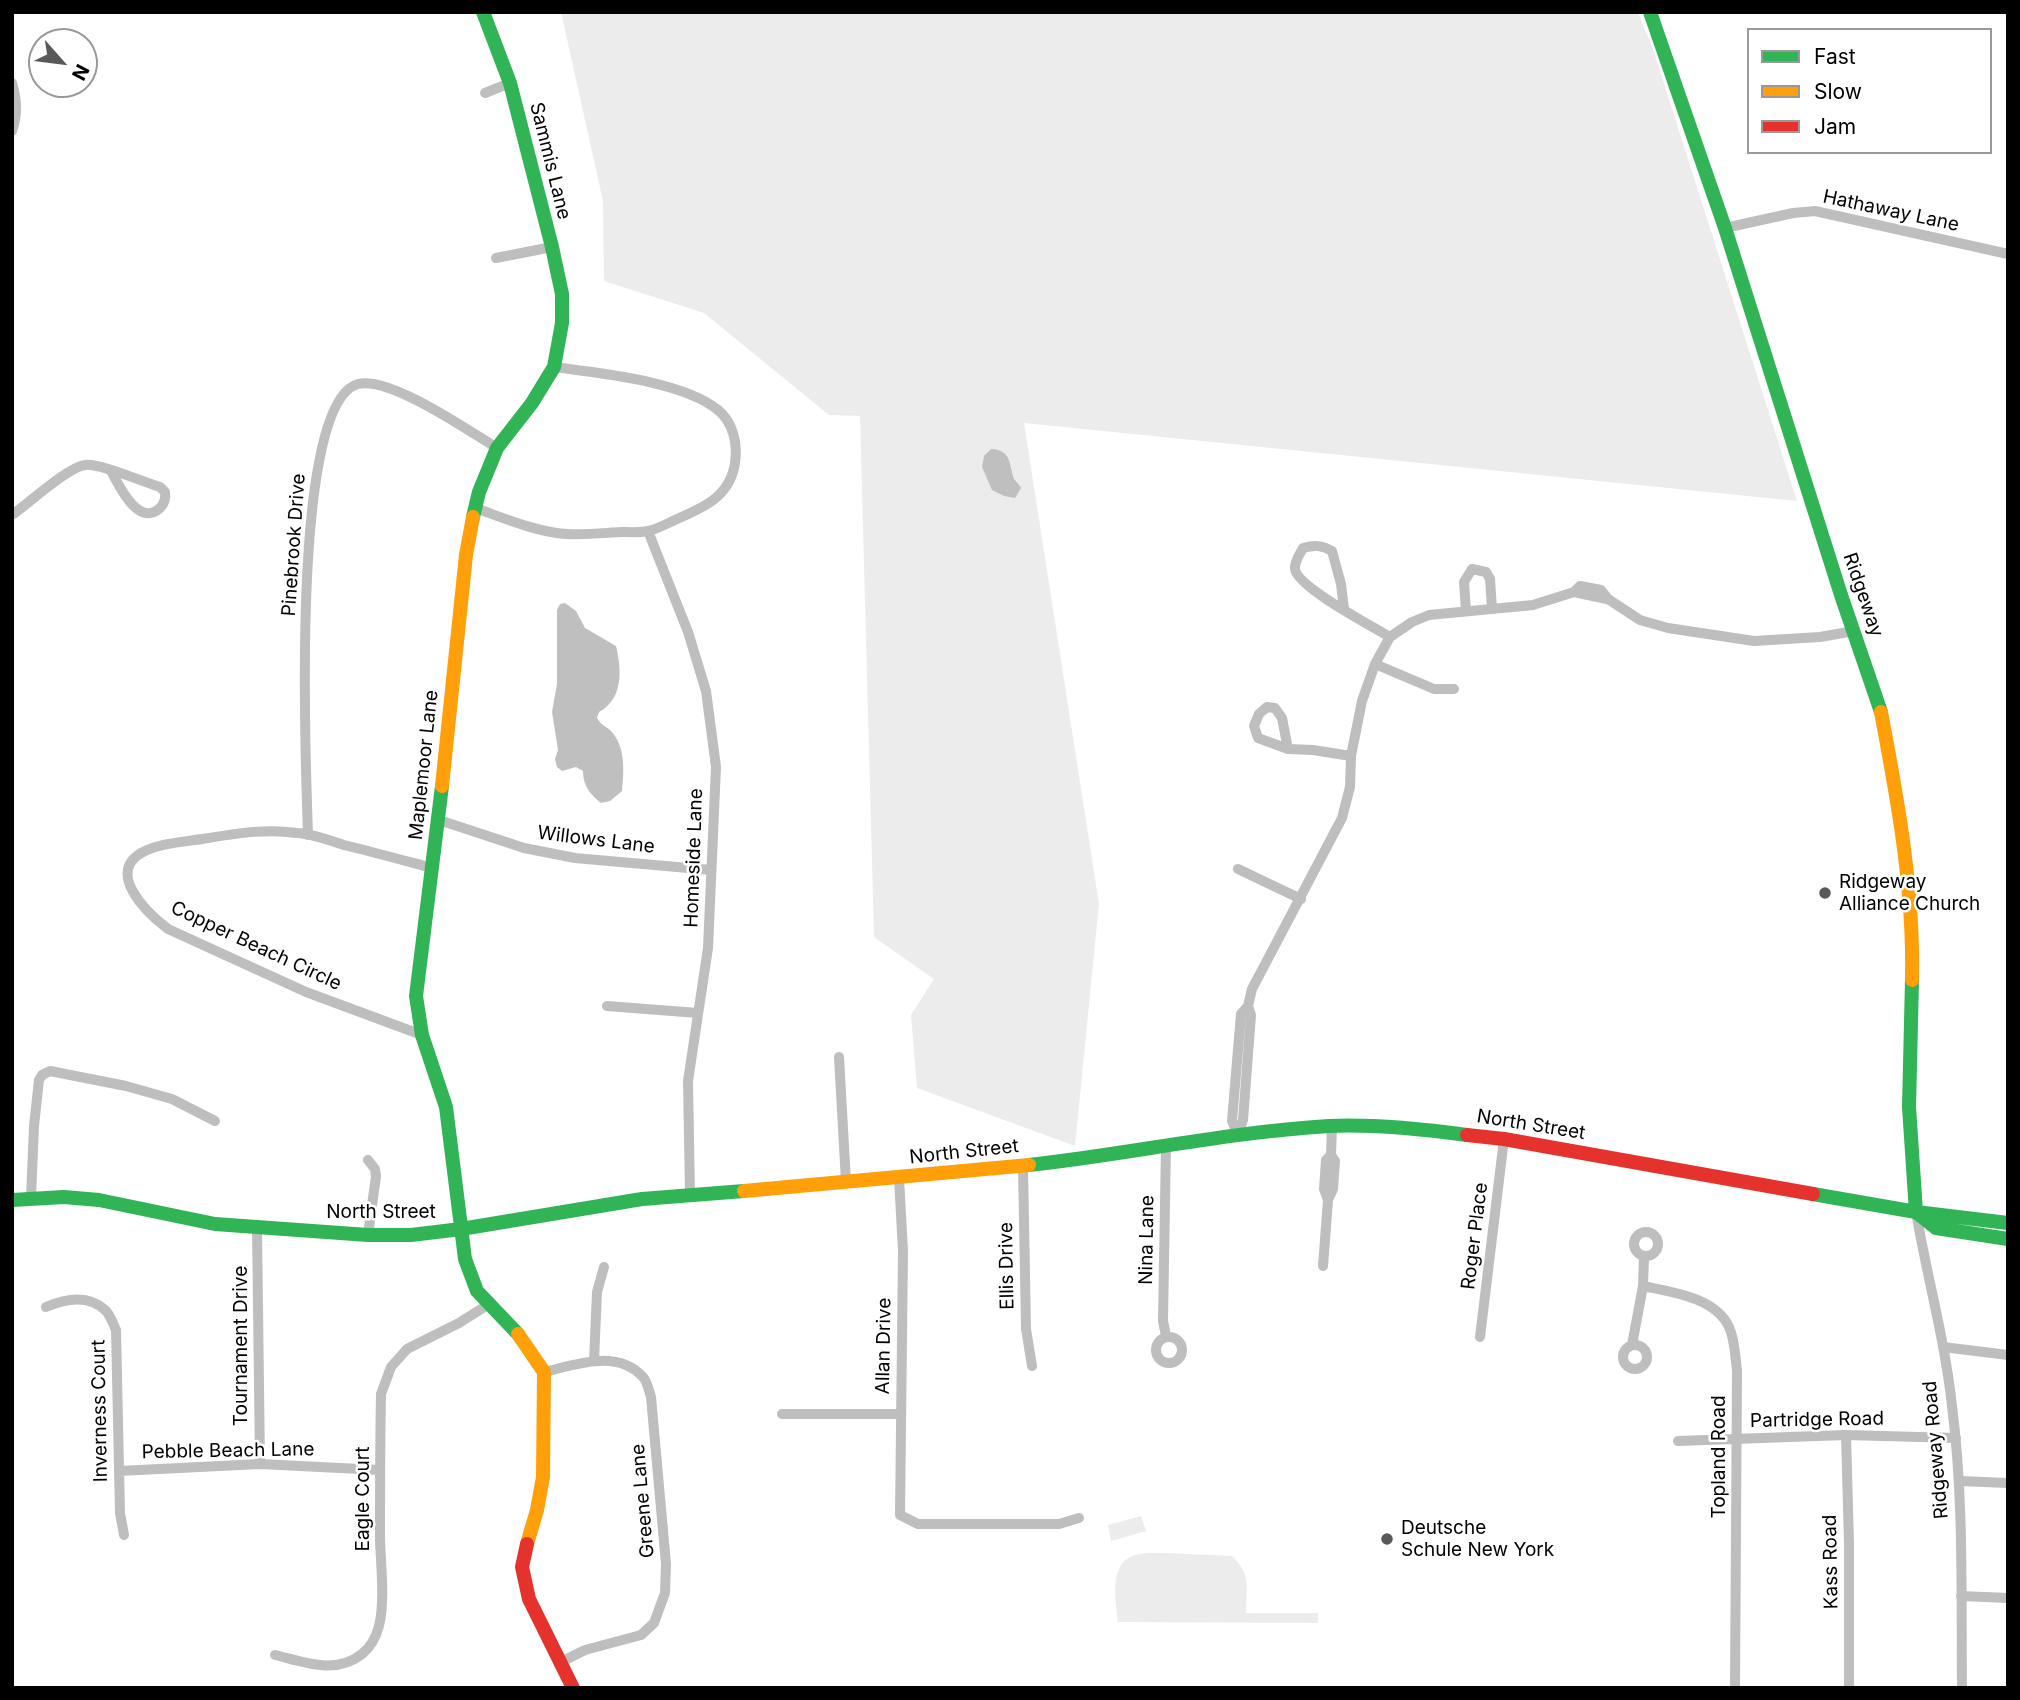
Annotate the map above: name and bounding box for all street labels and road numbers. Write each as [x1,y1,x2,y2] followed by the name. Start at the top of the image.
[524,100,576,222] street label: Sammis Lane
[1821,185,1961,237] street label: Hathaway Lane
[278,473,310,617] street label: Pinebrook Drive
[1838,550,1888,640] street label: Ridgeway
[405,689,443,841] street label: Maplemoor Lane
[680,788,708,928] street label: Homeside Lane
[536,821,656,859] street label: Willows Lane
[167,896,345,996] street label: Copper Beach Circle
[1475,1105,1587,1145] street label: North Street
[908,1135,1020,1169] street label: North Street
[1457,1181,1493,1291] street label: Roger Place
[1135,1195,1159,1285] street label: Nina Lane
[326,1201,436,1223] street label: North Street
[995,1222,1019,1310] street label: Ellis Drive
[230,1266,252,1426] street label: Tournament Drive
[872,1297,896,1395] street label: Allan Drive
[87,1339,113,1483] street label: Inverness Court
[1919,1380,1953,1520] street label: Ridgeway Road
[1708,1395,1730,1519] street label: Topland Road
[1750,1407,1884,1433] street label: Partridge Road
[141,1438,315,1464] street label: Pebble Beach Lane
[627,1443,659,1559] street label: Greene Lane
[352,1447,374,1551] street label: Eagle Court
[1819,1514,1843,1610] street label: Kass Road

